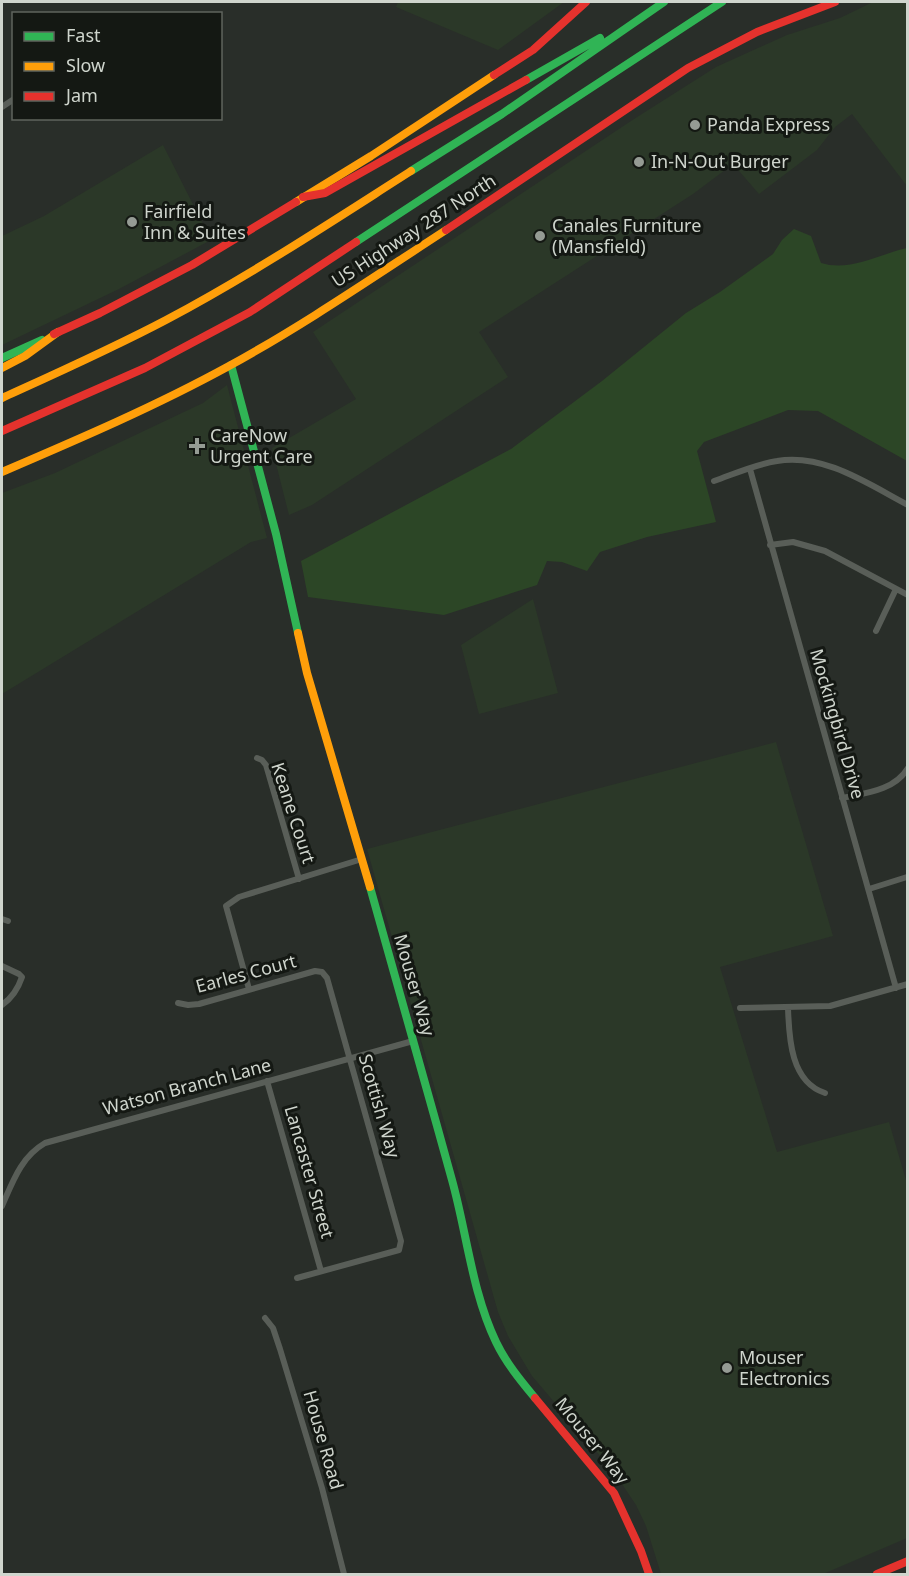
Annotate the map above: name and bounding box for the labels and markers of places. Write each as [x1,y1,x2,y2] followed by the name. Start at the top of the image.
[707,112,830,136] place label: Panda Express
[688,118,702,132] marker: Panda Express
[651,149,789,173] place label: In-N-Out Burger
[632,155,646,169] marker: In-N-Out Burger
[144,199,246,244] place label: Fairfield Inn & Suites
[552,213,701,258] place label: Canales Furniture (Mansfield)
[125,215,139,229] marker: Fairfield Inn & Suites
[533,229,547,243] marker: Canales Furniture (Mansfield)
[210,423,313,468] place label: CareNow Urgent Care
[188,437,206,455] marker: CareNow Urgent Care
[739,1345,830,1390] place label: Mouser Electronics
[720,1361,734,1375] marker: Mouser Electronics

